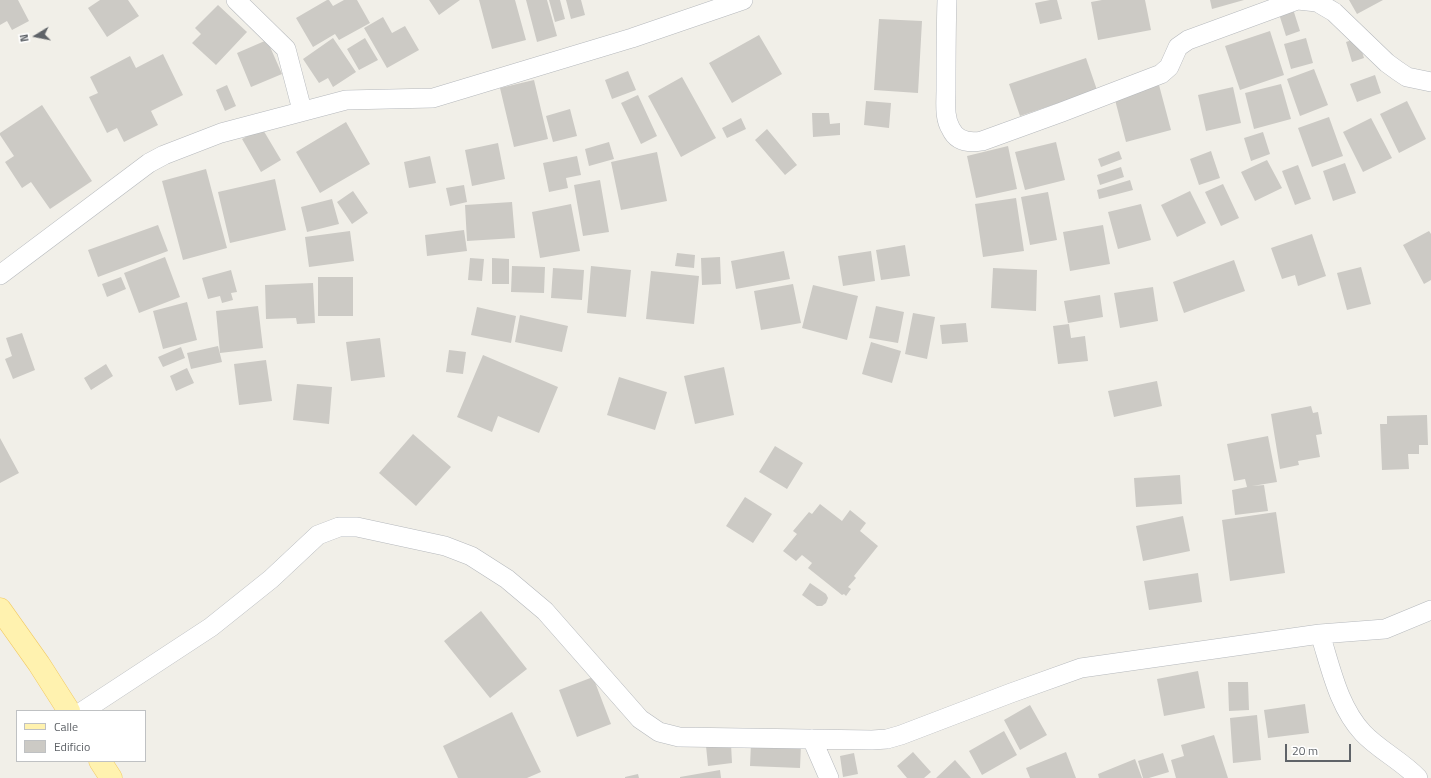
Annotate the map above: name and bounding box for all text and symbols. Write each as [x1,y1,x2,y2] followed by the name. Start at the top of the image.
[16,16,56,56] north arrow
[16,33,33,43] text: N
[16,710,146,762] legend
[54,717,78,736] text: Calle
[1287,736,1353,762] scale bar
[54,737,90,756] text: Edificio
[1292,741,1318,760] text: 20 m

